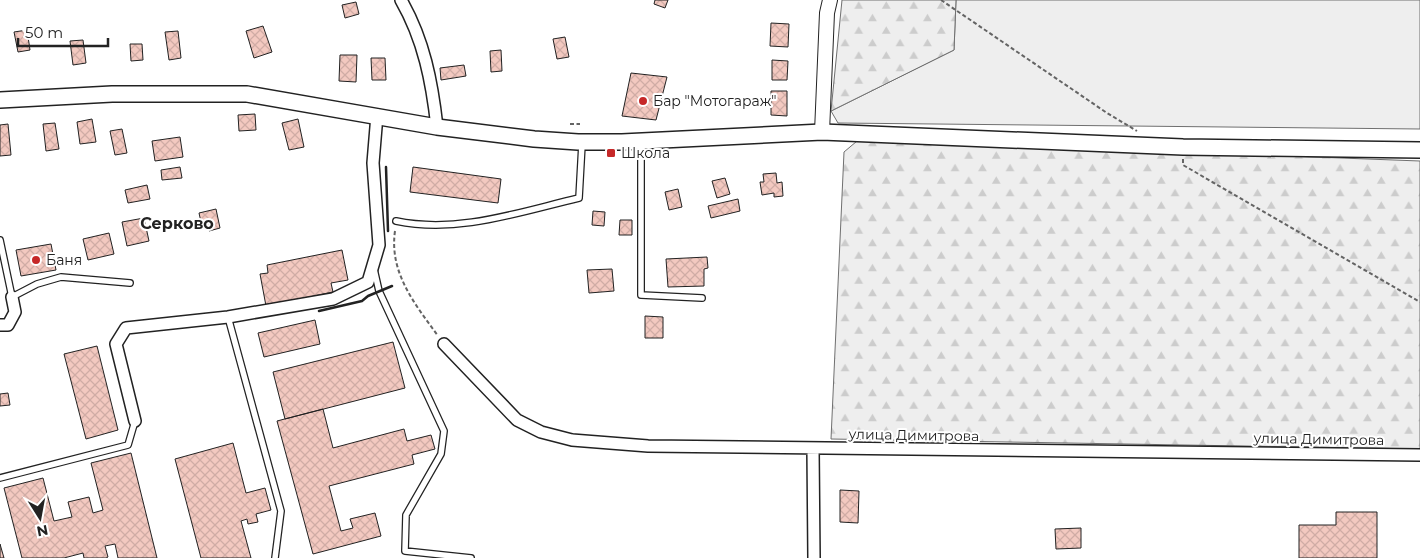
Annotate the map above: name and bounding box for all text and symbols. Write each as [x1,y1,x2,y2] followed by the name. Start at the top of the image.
[18,15,108,47] scale bar
[25,23,63,42] text: 50 m
[653,92,776,110] place label: Бар "Мотогараж"
[637,95,649,107] marker: Бар "Мотогараж"
[621,144,670,162] place label: Школа
[605,147,617,159] marker: Школа
[140,214,214,233] district label: Серково
[46,251,82,269] place label: Баня
[30,254,42,266] marker: Баня
[848,425,979,445] street label: улица Димитрова
[1253,429,1384,449] street label: улица Димитрова
[15,493,65,543] north arrow
[35,521,50,541] text: N

